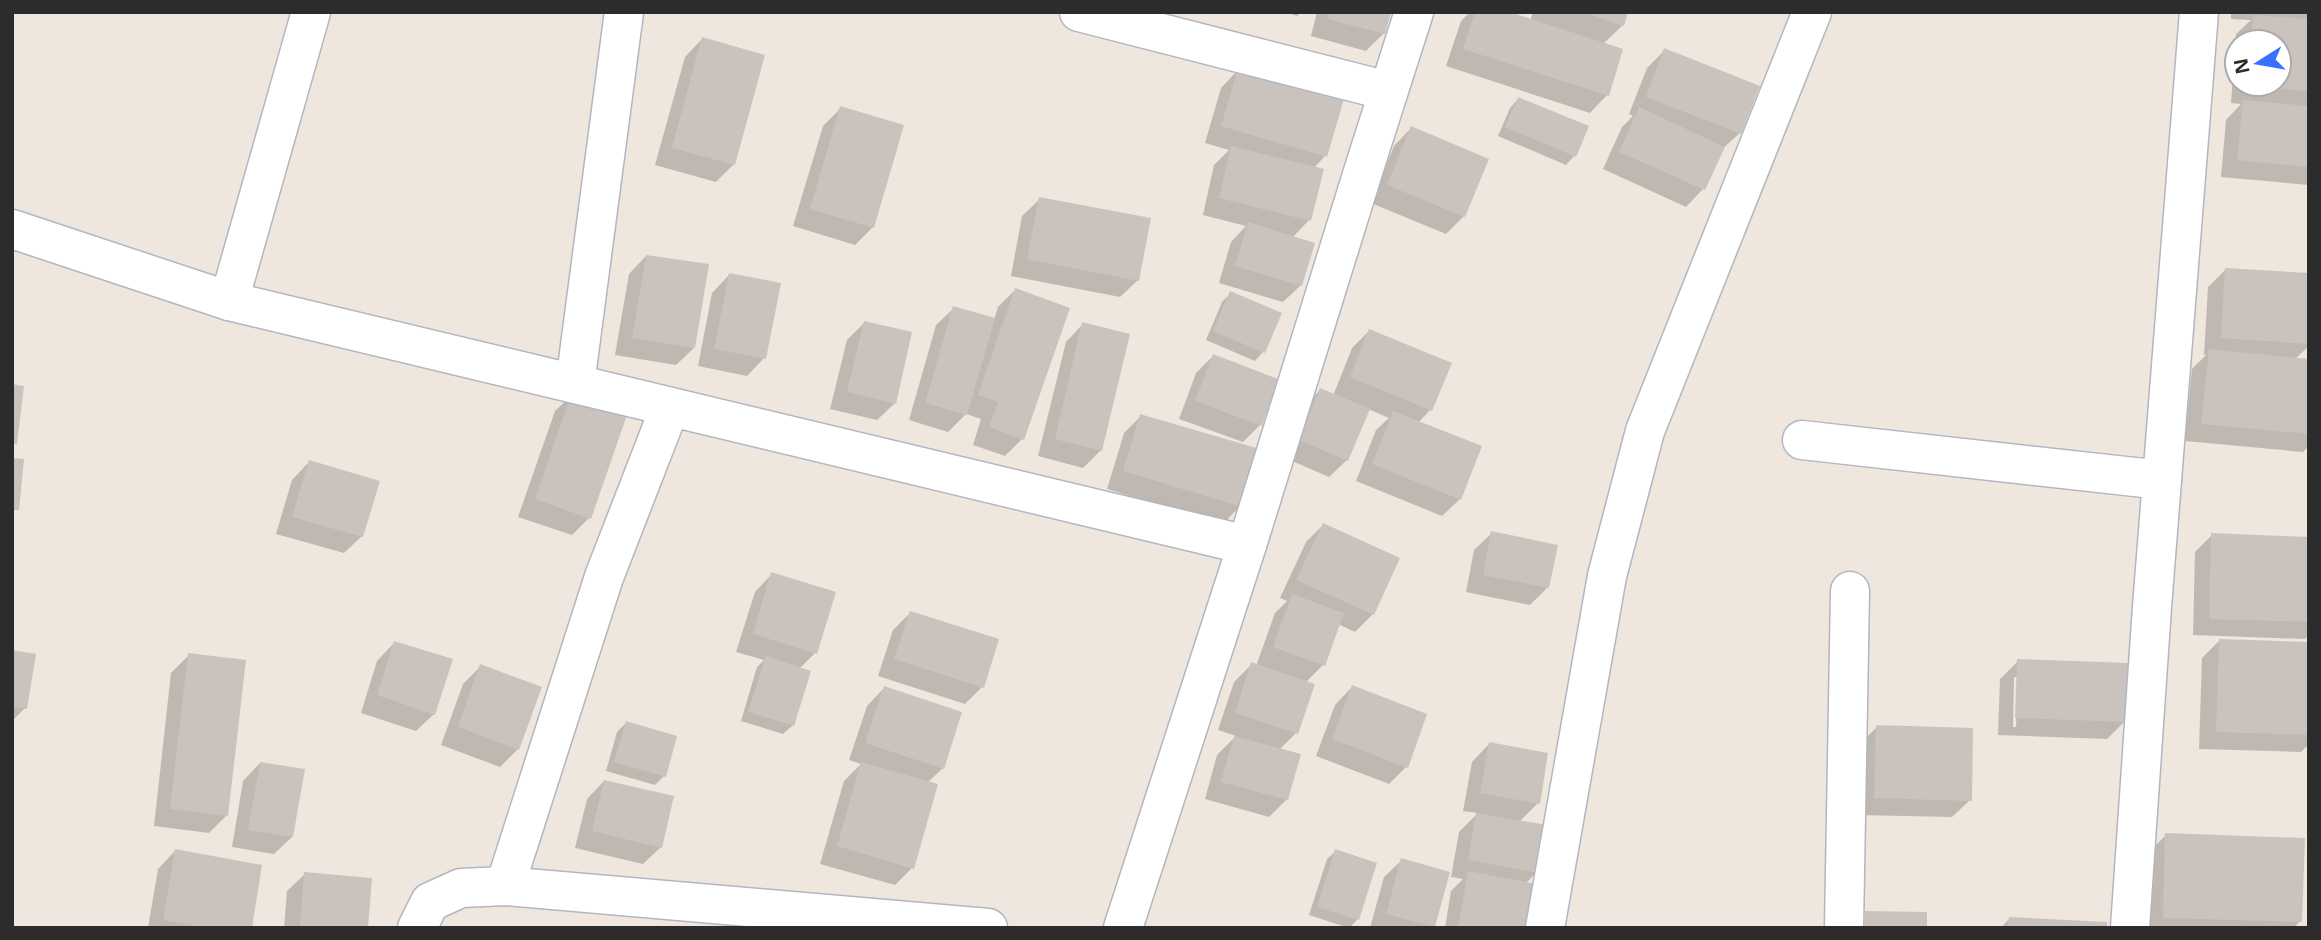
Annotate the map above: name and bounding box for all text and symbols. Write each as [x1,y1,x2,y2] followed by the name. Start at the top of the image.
[2223,28,2293,98] north arrow
[2227,56,2256,76] text: N

